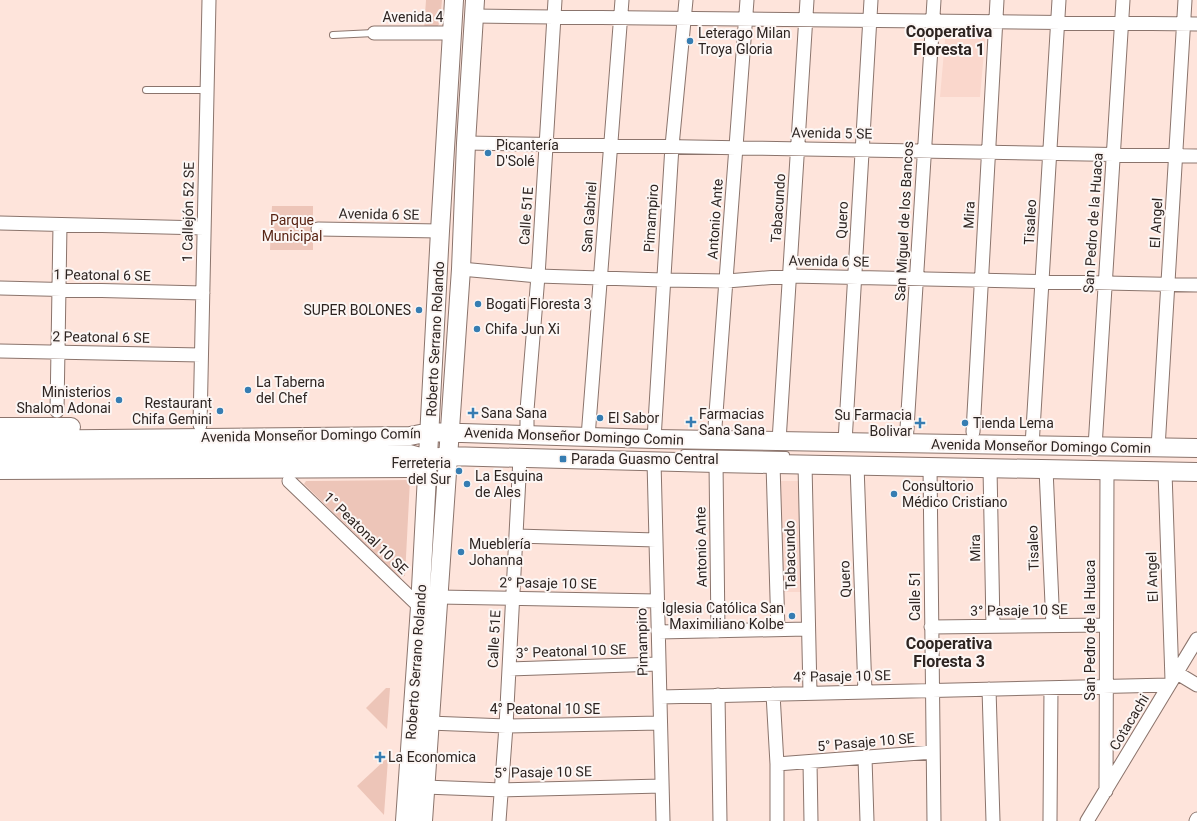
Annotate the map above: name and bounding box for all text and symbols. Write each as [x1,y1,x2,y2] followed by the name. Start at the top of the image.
[383,9,444,25] street label: Avenida 4
[906,22,993,59] district label: Cooperativa Floresta 1
[698,25,791,57] place label: Leterago Milan Troya Gloria
[685,36,695,46] marker: Leterago Milan Troya Gloria
[792,124,872,142] street label: Avenida 5 SE
[496,137,559,169] place label: Picantería D'Solé
[892,141,916,301] street label: San Miguel de los Bancos
[483,148,493,158] marker: Picantería D'Solé
[1080,152,1106,294] street label: San Pedro de la Huaca
[179,162,197,262] street label: 1 Callejón 52 SE
[768,173,788,243] street label: Tabacundo
[704,178,726,260] street label: Antonio Ante
[579,181,599,253] street label: San Gabriel
[641,183,661,253] street label: Pimampiro
[516,186,536,246] street label: Calle 51E
[1147,197,1165,249] street label: El Angel
[1021,199,1039,245] street label: Tisaleo
[833,201,851,239] street label: Quero
[960,201,978,229] street label: Mira
[339,205,419,223] street label: Avenida 6 SE
[262,212,322,244] park label: Parque Municipal
[789,252,869,270] street label: Avenida 6 SE
[423,261,447,417] street label: Roberto Serrano Rolando
[53,266,151,284] street label: 1 Peatonal 6 SE
[486,296,592,312] place label: Bogati Floresta 3
[473,299,483,309] marker: Bogati Floresta 3
[303,302,411,318] place label: SUPER BOLONES
[414,305,424,315] marker: SUPER BOLONES
[485,321,560,337] place label: Chifa Jun Xi
[472,324,482,334] marker: Chifa Jun Xi
[52,328,150,346] street label: 2 Peatonal 6 SE
[256,374,325,406] place label: La Taberna del Chef
[16,384,111,416] place label: Ministerios Shalom Adonai
[243,385,253,395] marker: La Taberna del Chef
[114,395,124,405] marker: Ministerios Shalom Adonai
[132,395,212,427] place label: Restaurant Chifa Gemini
[481,405,547,421] place label: Sana Sana
[215,406,225,416] marker: Restaurant Chifa Gemini
[699,406,765,438] place label: Farmacias Sana Sana
[834,407,912,439] place label: Su Farmacia Bolivar
[468,408,478,418] marker: Sana Sana
[608,410,660,426] place label: El Sabor
[595,413,605,423] marker: El Sabor
[973,415,1054,431] place label: Tienda Lema
[686,417,696,427] marker: Farmacias Sana Sana
[915,418,925,428] marker: Su Farmacia Bolivar
[960,418,970,428] marker: Tienda Lema
[464,424,684,448] street label: Avenida Monseñor Domingo Comin
[201,425,421,445] street label: Avenida Monseñor Domingo Comín
[931,436,1151,456] street label: Avenida Monseñor Domingo Comin
[571,451,719,467] place label: Parada Guasmo Central
[558,454,568,464] marker: Parada Guasmo Central
[391,455,451,487] place label: Ferreteria del Sur
[454,466,464,476] marker: Ferreteria del Sur
[475,468,543,500] place label: La Esquina de Ales
[902,478,1008,510] place label: Consultorio Médico Cristiano
[462,479,472,489] marker: La Esquina de Ales
[321,489,411,577] street label: 1° Peatonal 10 SE
[889,489,899,499] marker: Consultorio Médico Cristiano
[692,506,710,588] street label: Antonio Ante
[781,520,799,590] street label: Tabacundo
[1024,525,1042,571] street label: Tisaleo
[967,534,983,562] street label: Mira
[469,536,531,568] place label: Mueblería Johanna
[456,547,466,557] marker: Mueblería Johanna
[1143,552,1161,602] street label: El Angel
[836,560,854,598] street label: Quero
[1082,560,1098,700] street label: San Pedro de la Huaca
[907,571,923,621] street label: Calle 51
[499,574,597,592] street label: 2° Pasaje 10 SE
[403,584,429,740] street label: Roberto Serrano Rolando
[662,600,784,632] place label: Iglesia Católica San Maximiliano Kolbe
[970,601,1068,619] street label: 3° Pasaje 10 SE
[633,608,651,676] street label: Pimampiro
[484,610,504,668] street label: Calle 51E
[787,611,797,621] marker: Iglesia Católica San Maximiliano Kolbe
[906,634,993,671] district label: Cooperativa Floresta 3
[516,641,627,661] street label: 3° Peatonal 10 SE
[793,667,891,685] street label: 4° Pasaje 10 SE
[1106,691,1152,753] street label: Cotacachi
[490,701,600,717] street label: 4° Peatonal 10 SE
[817,730,915,754] street label: 5° Pasaje 10 SE
[388,749,476,765] place label: La Economica
[375,752,385,762] marker: La Economica
[494,763,592,781] street label: 5° Pasaje 10 SE

